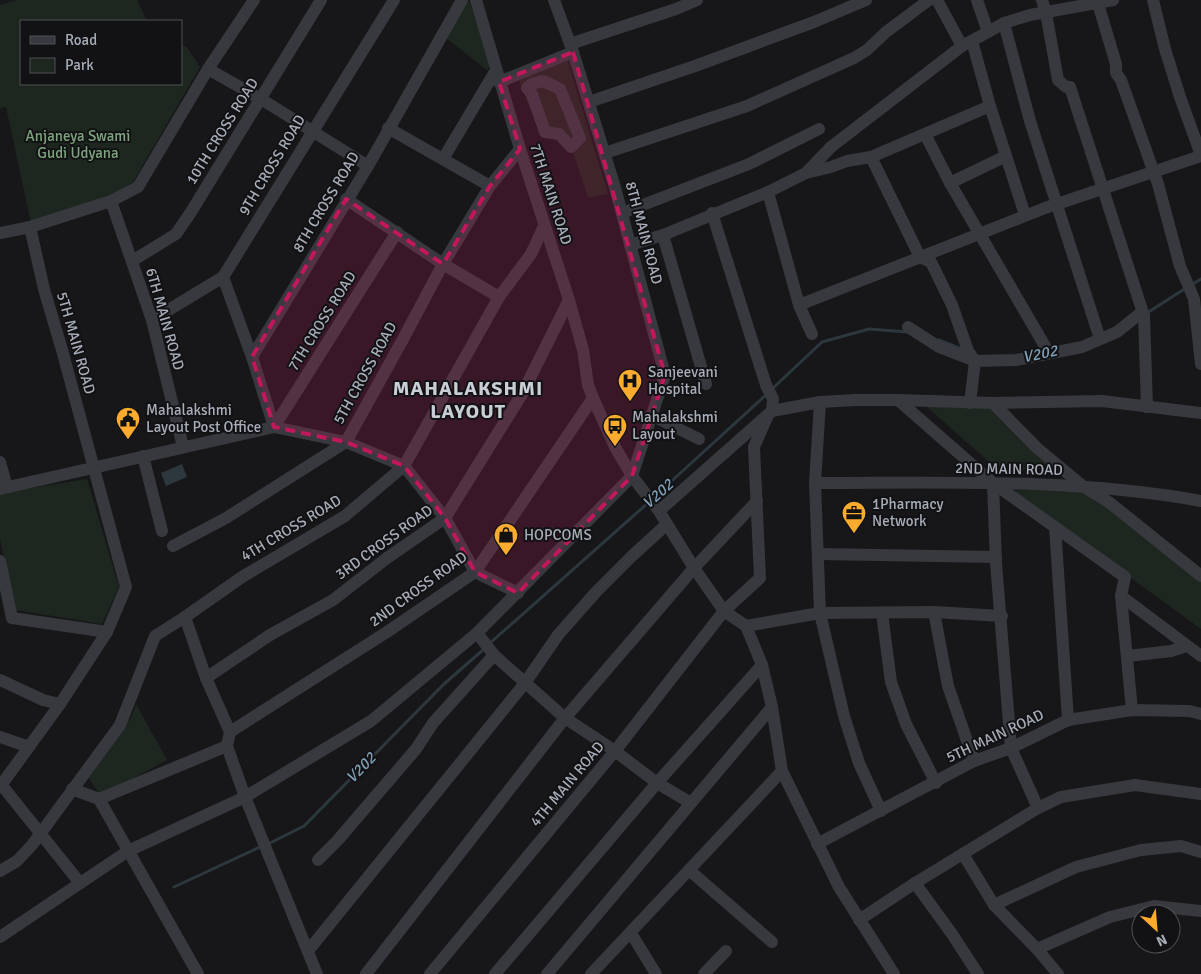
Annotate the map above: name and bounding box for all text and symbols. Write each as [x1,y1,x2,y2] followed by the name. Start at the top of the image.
[20,20,182,85] legend
[65,31,97,49] text: Road
[65,56,94,74] text: Park
[182,74,262,188] street label: 10TH CROSS ROAD
[235,112,309,218] street label: 9TH CROSS ROAD
[26,127,130,162] park label: Anjaneya Swami Gudi Udyana
[526,141,576,247] street label: 7TH MAIN ROAD
[289,149,363,255] street label: 8TH CROSS ROAD
[622,180,666,286] street label: 8TH MAIN ROAD
[142,266,188,372] street label: 6TH MAIN ROAD
[284,268,360,374] street label: 7TH CROSS ROAD
[53,290,99,396] street label: 5TH MAIN ROAD
[330,319,400,427] street label: 5TH CROSS ROAD
[1021,340,1061,367] water label: V202
[648,363,718,398] place label: Sanjeevani Hospital
[617,368,643,402] hospital icon: Sanjeevani Hospital
[393,376,543,424] district label: MAHALAKSHMI LAYOUT
[146,401,261,436] place label: Mahalakshmi Layout Post Office
[115,406,141,440] public building icon: Mahalakshmi Layout Post Office
[632,408,718,443] place label: Mahalakshmi Layout
[602,413,628,447] bus stop icon: Mahalakshmi Layout
[955,459,1063,479] street label: 2ND MAIN ROAD
[638,474,679,513] water label: V202
[238,491,344,565] street label: 4TH CROSS ROAD
[872,495,944,530] place label: 1Pharmacy Network
[841,500,867,534] office icon: 1Pharmacy Network
[332,501,436,583] street label: 3RD CROSS ROAD
[493,522,519,556] shop icon: HOPCOMS
[524,526,592,544] place label: HOPCOMS
[366,548,470,630] street label: 2ND CROSS ROAD
[943,706,1047,766] street label: 5TH MAIN ROAD
[526,738,608,830] street label: 4TH MAIN ROAD
[342,747,381,788] water label: V202
[1131,904,1181,954] north arrow
[1153,930,1170,950] text: N

